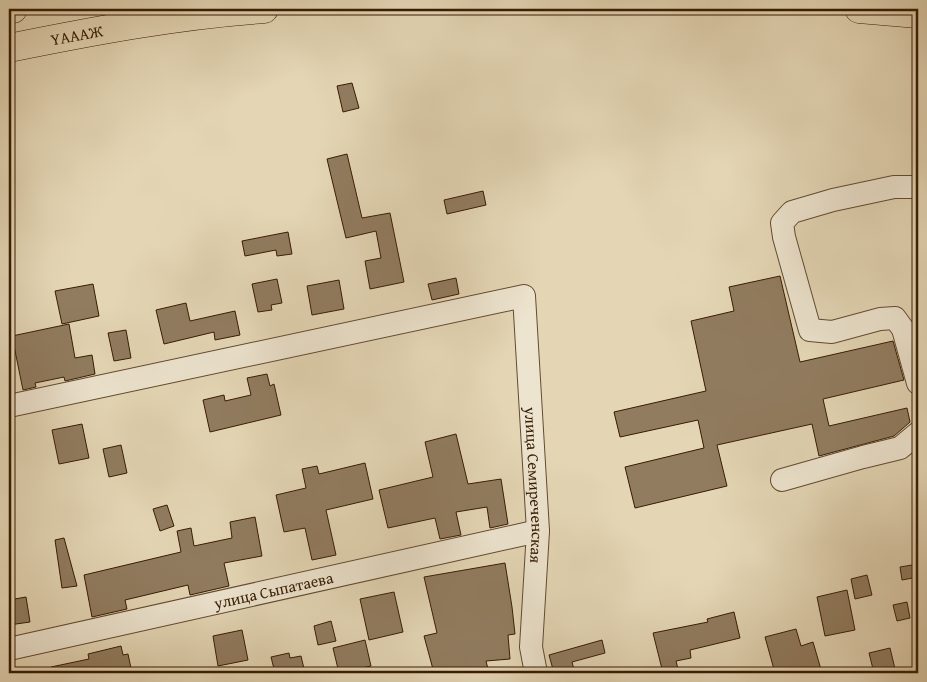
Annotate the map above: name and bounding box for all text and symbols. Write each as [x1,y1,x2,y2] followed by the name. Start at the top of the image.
[48,18,106,51] street label: ҮАААЖ
[519,405,550,564] street label: улица Семиреченская
[211,565,336,615] street label: улица Сыпатаева

